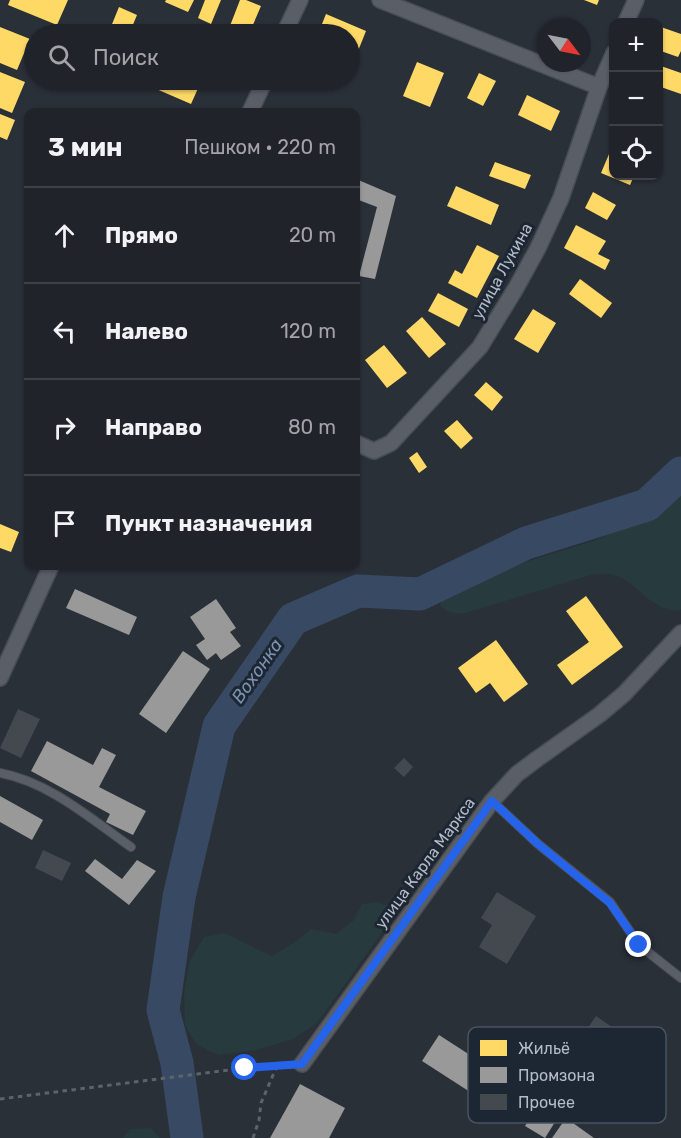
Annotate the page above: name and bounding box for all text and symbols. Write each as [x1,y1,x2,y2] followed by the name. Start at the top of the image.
[537,18,591,72] north arrow
[609,18,663,180] map controls
[609,18,663,72] button: +
[24,24,360,90] search box
[45,41,78,74] icon: search
[93,44,159,71] text: Поиск
[609,72,663,126] button: −
[609,126,663,180] button: locate
[48,132,123,163] text: 3 мин
[184,135,336,159] text: Пешком · 220 m
[48,219,81,252] icon: ahead
[468,220,536,322] street label: улица Лукина
[105,222,178,249] text: Прямо
[289,223,336,247] text: 20 m
[48,315,81,348] icon: left
[105,318,188,345] text: Налево
[280,319,336,343] text: 120 m
[48,411,81,444] icon: right
[105,414,202,441] text: Направо
[288,415,336,439] text: 80 m
[48,507,81,540] icon: arrive
[105,510,313,537] text: Пункт назначения
[227,634,287,707] water label: Вохонка
[371,794,479,932] street label: улица Карла Маркса
[625,931,651,957] route end
[468,1027,666,1123] legend
[518,1039,570,1058] text: Жильё
[231,1054,257,1080] route start
[518,1066,595,1085] text: Промзона
[518,1093,575,1112] text: Прочее

